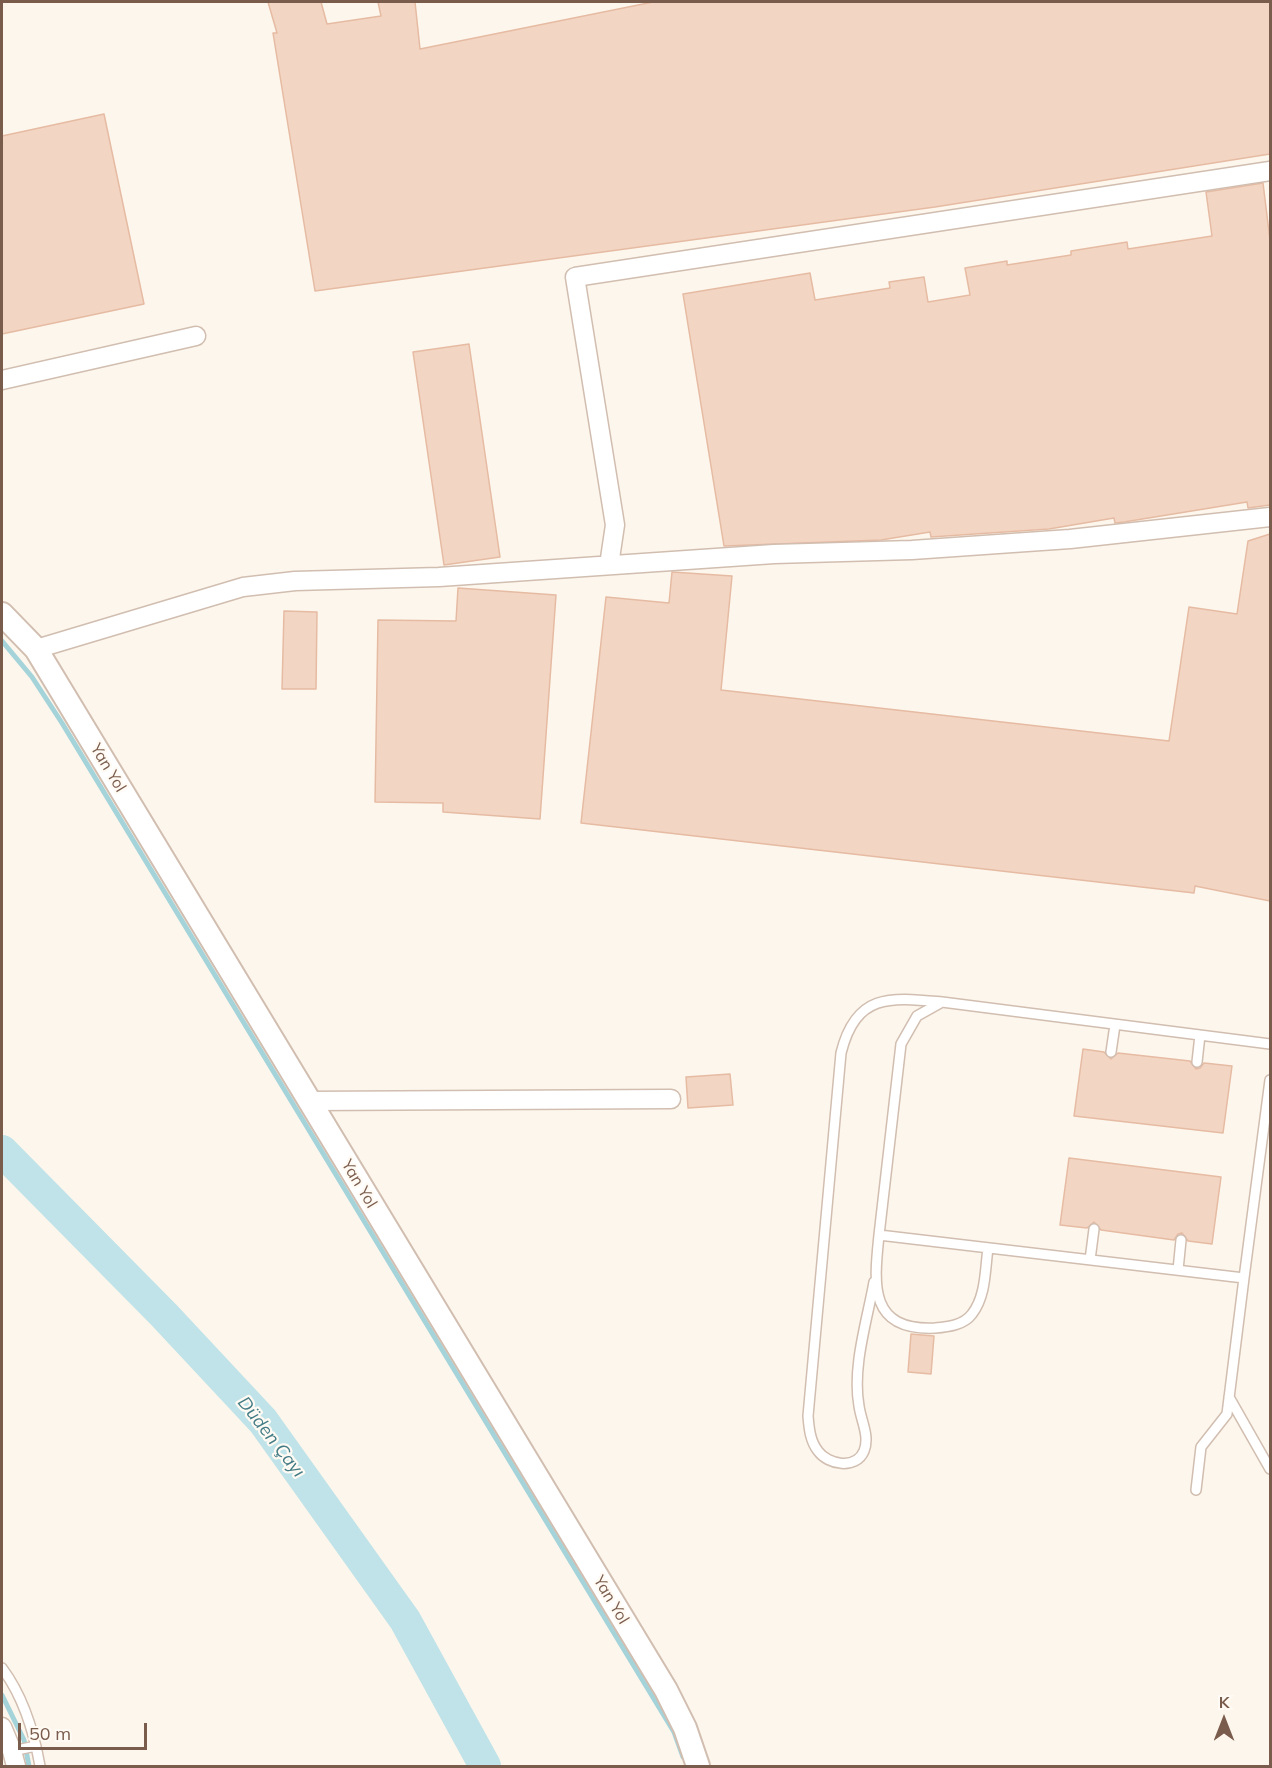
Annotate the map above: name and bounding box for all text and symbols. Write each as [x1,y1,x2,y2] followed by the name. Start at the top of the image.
[86,740,130,796] street label: Yan Yol
[337,1156,381,1212] street label: Yan Yol
[233,1392,309,1482] water label: Düden Çayı
[589,1572,633,1628] street label: Yan Yol
[1194,1690,1254,1750] north arrow
[1219,1692,1229,1712] text: K
[21,1711,150,1749] scale bar
[29,1722,71,1745] text: 50 m

